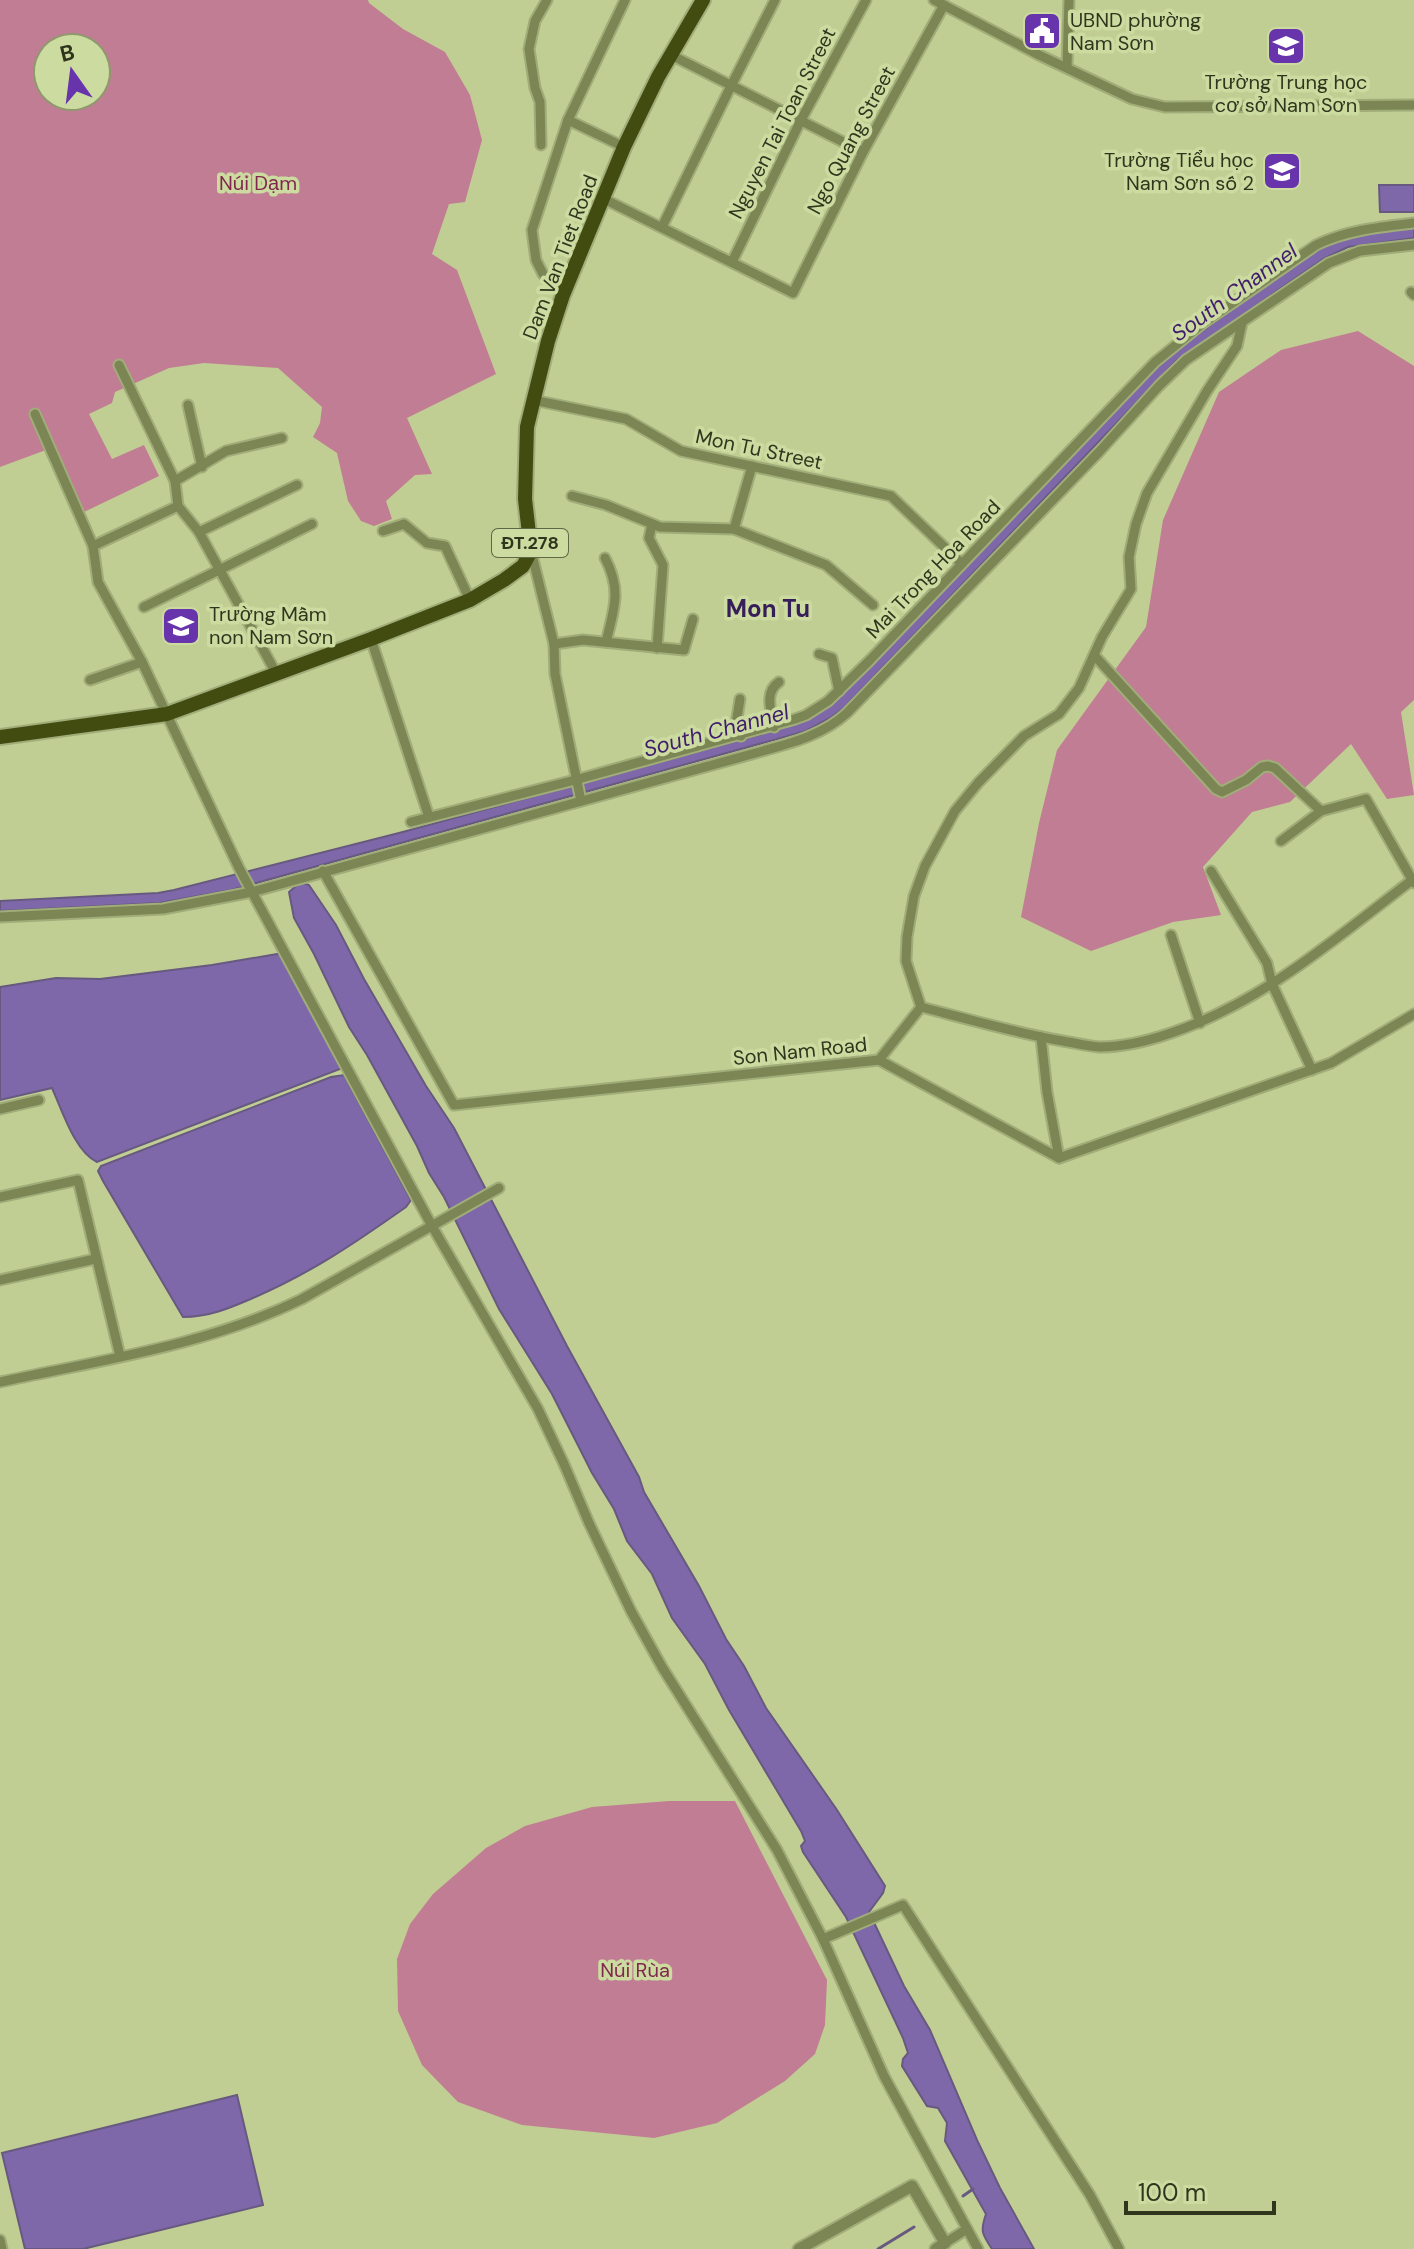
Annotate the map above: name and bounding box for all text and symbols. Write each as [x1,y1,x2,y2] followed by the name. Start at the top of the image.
[1070,7,1201,56] place label: UBND phường Nam Sơn
[1021,10,1063,52] public building icon: UBND phường Nam Sơn
[722,23,842,223] street label: Nguyen Tai Toan Street
[1265,25,1307,67] school or university icon: Trường Trung học cơ sở Nam Sơn
[32,32,112,112] north arrow
[57,37,78,69] text: B
[801,61,901,219] street label: Ngo Quang Street
[1205,69,1367,118] place label: Trường Trung học cơ sở Nam Sơn
[1104,147,1254,196] place label: Trường Tiểu học Nam Sơn số 2
[1261,150,1303,192] school or university icon: Trường Tiểu học Nam Sơn số 2
[219,170,297,196] park label: Núi Dạm
[517,171,603,343] street label: Dam Van Tiet Road
[1165,236,1304,348] water label: South Channel
[693,423,825,475] street label: Mon Tu Street
[860,494,1006,644] street label: Mai Trong Hoa Road
[492,529,568,557] road number: ĐT.278
[726,593,810,624] district label: Mon Tu
[209,601,333,650] place label: Trường Mầm non Nam Sơn
[160,605,202,647] school or university icon: Trường Mầm non Nam Sơn
[640,697,793,764] water label: South Channel
[732,1031,868,1071] street label: Son Nam Road
[600,1957,670,1983] park label: Núi Rùa
[1126,2165,1274,2215] scale bar
[1138,2177,1206,2208] text: 100 m

